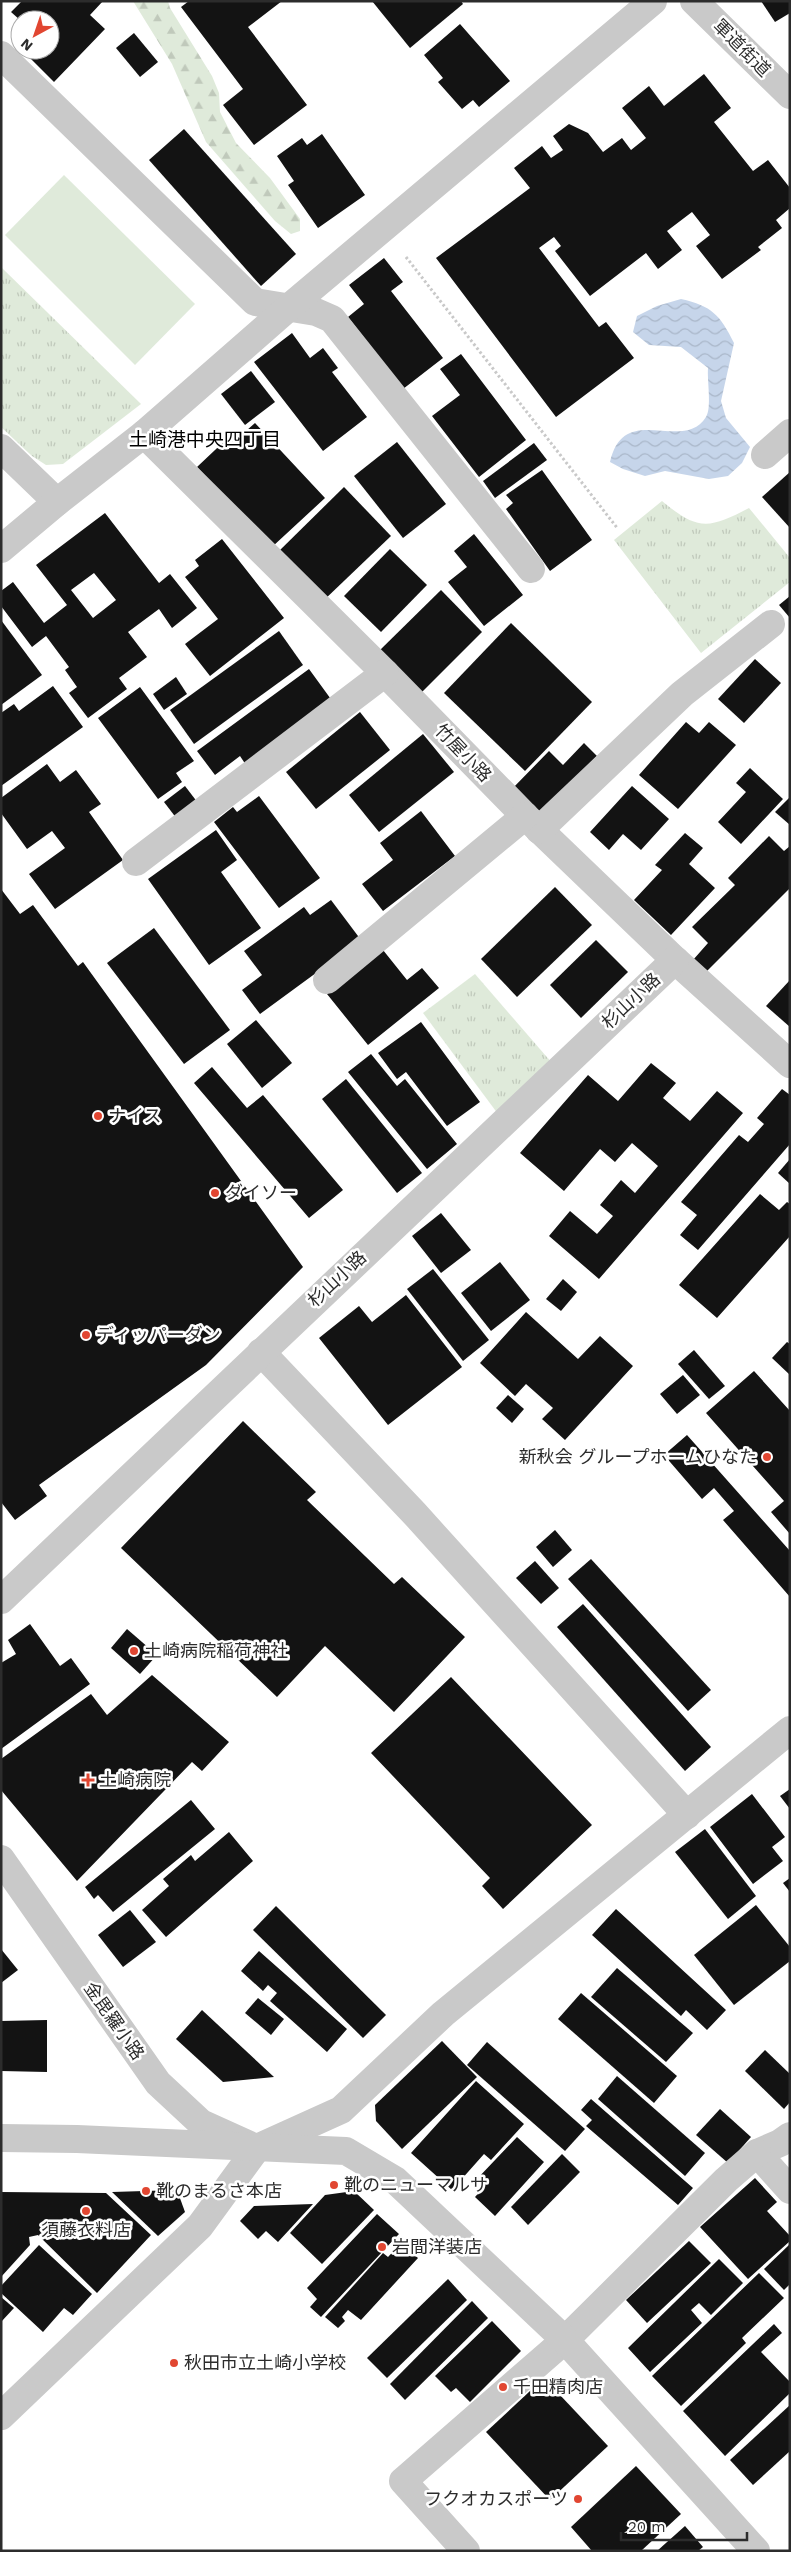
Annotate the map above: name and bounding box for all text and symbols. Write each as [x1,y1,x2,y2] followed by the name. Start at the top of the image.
[10,10,60,60] north arrow
[709,15,775,81] street label: 軍道街道
[18,35,36,54] text: N
[129,428,281,451] district label: 土崎港中央四丁目
[431,719,496,786] street label: 竹屋小路
[597,968,664,1033] street label: 杉山小路
[108,1105,161,1126] place label: ナイス
[92,1110,104,1122] marker: ナイス
[225,1182,297,1203] place label: ダイソー
[209,1187,221,1199] marker: ダイソー
[303,1246,370,1311] street label: 杉山小路
[96,1324,221,1345] place label: ディッパーダン
[80,1329,92,1341] marker: ディッパーダン
[518,1446,757,1467] place label: 新秋会 グループホームひなた
[761,1451,773,1463] marker: 新秋会 グループホームひなた
[144,1640,288,1661] place label: 土崎病院稲荷神社
[128,1645,140,1657] marker: 土崎病院稲荷神社
[99,1769,171,1790] place label: 土崎病院
[81,1773,95,1787] marker: 土崎病院
[80,1978,149,2064] street label: 金毘羅小路
[344,2174,488,2195] place label: 靴のニューマルサ
[328,2179,340,2191] marker: 靴のニューマルサ
[156,2180,282,2201] place label: 靴のまるさ本店
[140,2185,152,2197] marker: 靴のまるさ本店
[80,2205,92,2217] marker: 須藤衣料店
[41,2219,131,2240] place label: 須藤衣料店
[392,2236,482,2257] place label: 岩間洋装店
[376,2241,388,2253] marker: 岩間洋装店
[184,2352,346,2373] place label: 秋田市立土崎小学校
[168,2357,180,2369] marker: 秋田市立土崎小学校
[513,2376,603,2397] place label: 千田精肉店
[497,2381,509,2393] marker: 千田精肉店
[424,2488,568,2509] place label: フクオカスポーツ
[572,2493,584,2505] marker: フクオカスポーツ
[621,2510,747,2542] scale bar
[628,2518,666,2536] text: 20 m

